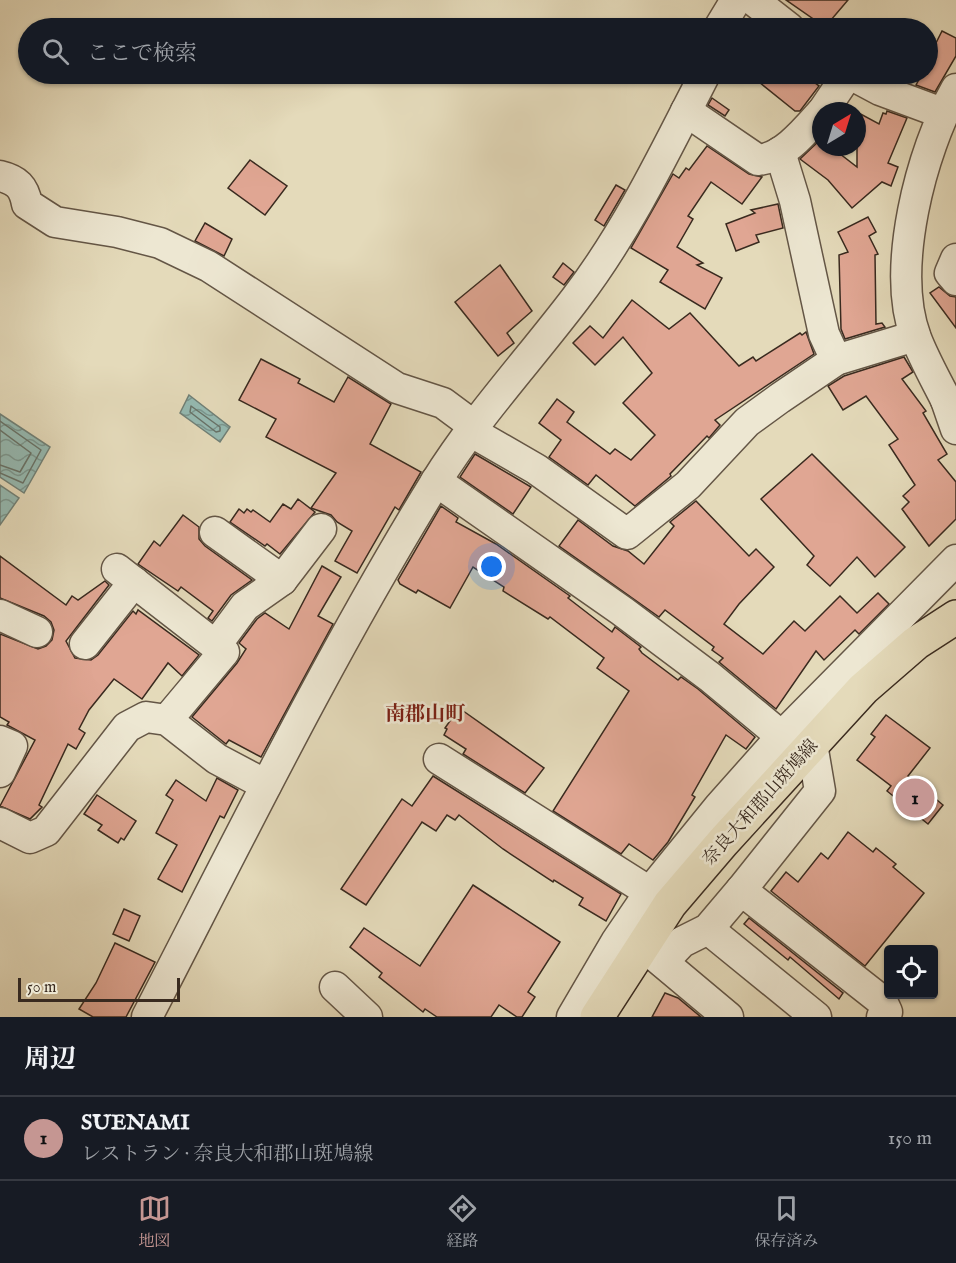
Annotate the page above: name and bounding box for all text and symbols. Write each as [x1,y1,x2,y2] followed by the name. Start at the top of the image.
[18,18,938,84] search box
[39,35,72,68] icon: search
[87,40,197,68] text: ここで検索
[812,102,866,156] north arrow
[477,552,506,581] your location
[385,702,466,727] district label: 南郡山町
[698,735,824,871] street label: 奈良大和郡山斑鳩線
[896,776,934,820] pin: 1
[884,945,938,999] map controls
[884,945,938,999] button: locate
[18,975,180,1002] scale bar
[27,978,56,998] text: 50 m
[24,1043,76,1076] text: 周辺
[81,1109,190,1137] text: SUENAMI
[40,1126,47,1151] text: 1
[888,1126,932,1151] text: 150 m
[81,1142,374,1167] text: レストラン · 奈良大和郡山斑鳩線
[138,1192,171,1252] tab: 地図
[446,1192,479,1252] tab: 経路
[754,1192,818,1252] tab: 保存済み

